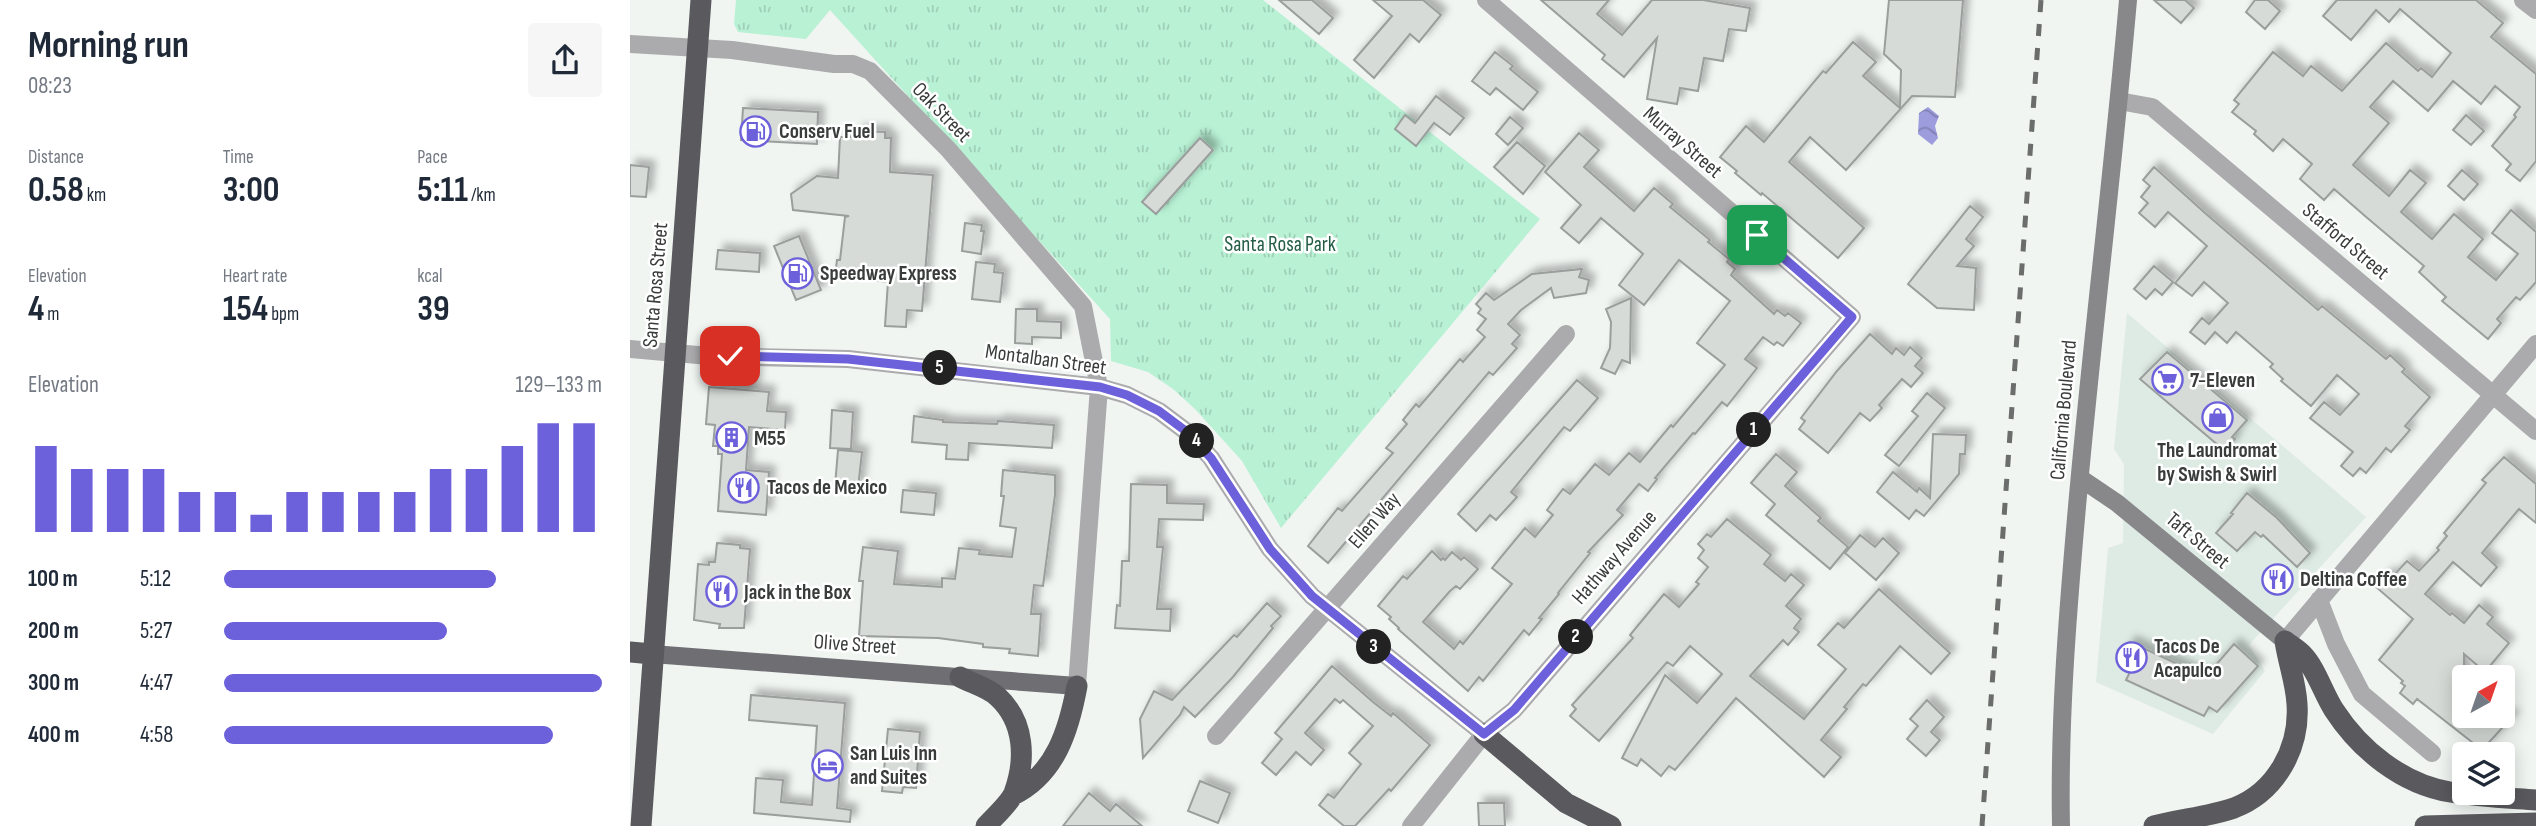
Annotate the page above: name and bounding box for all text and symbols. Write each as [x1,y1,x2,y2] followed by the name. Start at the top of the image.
[28,23,189,68] text: Morning run
[528,23,602,97] button: share
[28,72,72,100] text: 08:23
[907,77,976,148] street label: Oak Street
[1638,101,1727,184] street label: Murray Street
[739,114,773,148] fuel station icon: Conserv Fuel
[779,119,875,144] place label: Conserv Fuel
[28,146,84,169] text: Distance
[223,146,254,169] text: Time
[417,146,448,169] text: Pace
[28,169,84,212] text: 0.58
[223,169,280,212] text: 3:00
[417,169,468,212] text: 5:11
[84,184,106,207] text: km
[468,184,496,207] text: /km
[2297,198,2394,285] street label: Stafford Street
[1727,205,1787,265] pin
[1738,216,1776,254] icon: arrive
[638,222,673,349] street label: Santa Rosa Street
[1224,232,1336,257] park label: Santa Rosa Park
[780,256,814,290] fuel station icon: Speedway Express
[820,261,957,286] place label: Speedway Express
[28,265,87,288] text: Elevation
[223,265,288,288] text: Heart rate
[417,265,442,288] text: kcal
[28,288,44,331] text: 4
[223,288,268,331] text: 154
[417,288,450,331] text: 39
[44,303,60,326] text: m
[268,303,299,326] text: bpm
[700,326,760,386] pin
[711,337,749,375] icon: check
[984,339,1108,380] street label: Montalban Street
[2045,339,2082,481] street label: California Boulevard
[922,350,958,386] pin: 5
[935,356,944,379] text: 5
[2150,363,2184,397] supermarket icon: 7-Eleven
[2190,368,2255,393] place label: 7-Eleven
[28,371,99,399] text: Elevation
[515,371,602,399] text: 129–133 m
[2200,401,2234,435] shop icon: The Laundromat by Swish & Swirl
[1736,412,1772,448] pin: 1
[1750,418,1757,441] text: 1
[714,421,748,455] building icon: M55
[1180,424,1214,458] pin: 4
[754,426,786,451] place label: M55
[1192,429,1201,452] text: 4
[2157,438,2277,487] place label: The Laundromat by Swish & Swirl
[727,470,761,504] restaurant icon: Tacos de Mexico
[767,475,887,500] place label: Tacos de Mexico
[1343,487,1406,554] street label: Ellen Way
[1567,505,1662,609] street label: Hathway Avenue
[2161,507,2235,574] street label: Taft Street
[2260,562,2294,596] restaurant icon: Deltina Coffee
[28,565,78,593] text: 100 m
[140,565,171,593] text: 5:12
[2300,567,2407,592] place label: Deltina Coffee
[704,575,738,609] restaurant icon: Jack in the Box
[743,580,852,605] place label: Jack in the Box
[28,617,79,645] text: 200 m
[140,617,172,645] text: 5:27
[1558,620,1594,654] pin: 2
[1571,625,1580,648] text: 2
[813,629,897,660] street label: Olive Street
[1356,630,1392,664] pin: 3
[2153,634,2222,683] place label: Tacos De Acapulco
[1369,635,1378,658] text: 3
[2114,641,2148,675] restaurant icon: Tacos De Acapulco
[2452,665,2515,728] north arrow
[2452,665,2515,805] map controls
[28,669,79,697] text: 300 m
[140,669,173,697] text: 4:47
[28,721,79,749] text: 400 m
[140,721,173,749] text: 4:58
[850,741,937,790] place label: San Luis Inn and Suites
[2452,742,2515,805] button: layers
[810,748,844,782] hotel icon: San Luis Inn and Suites

